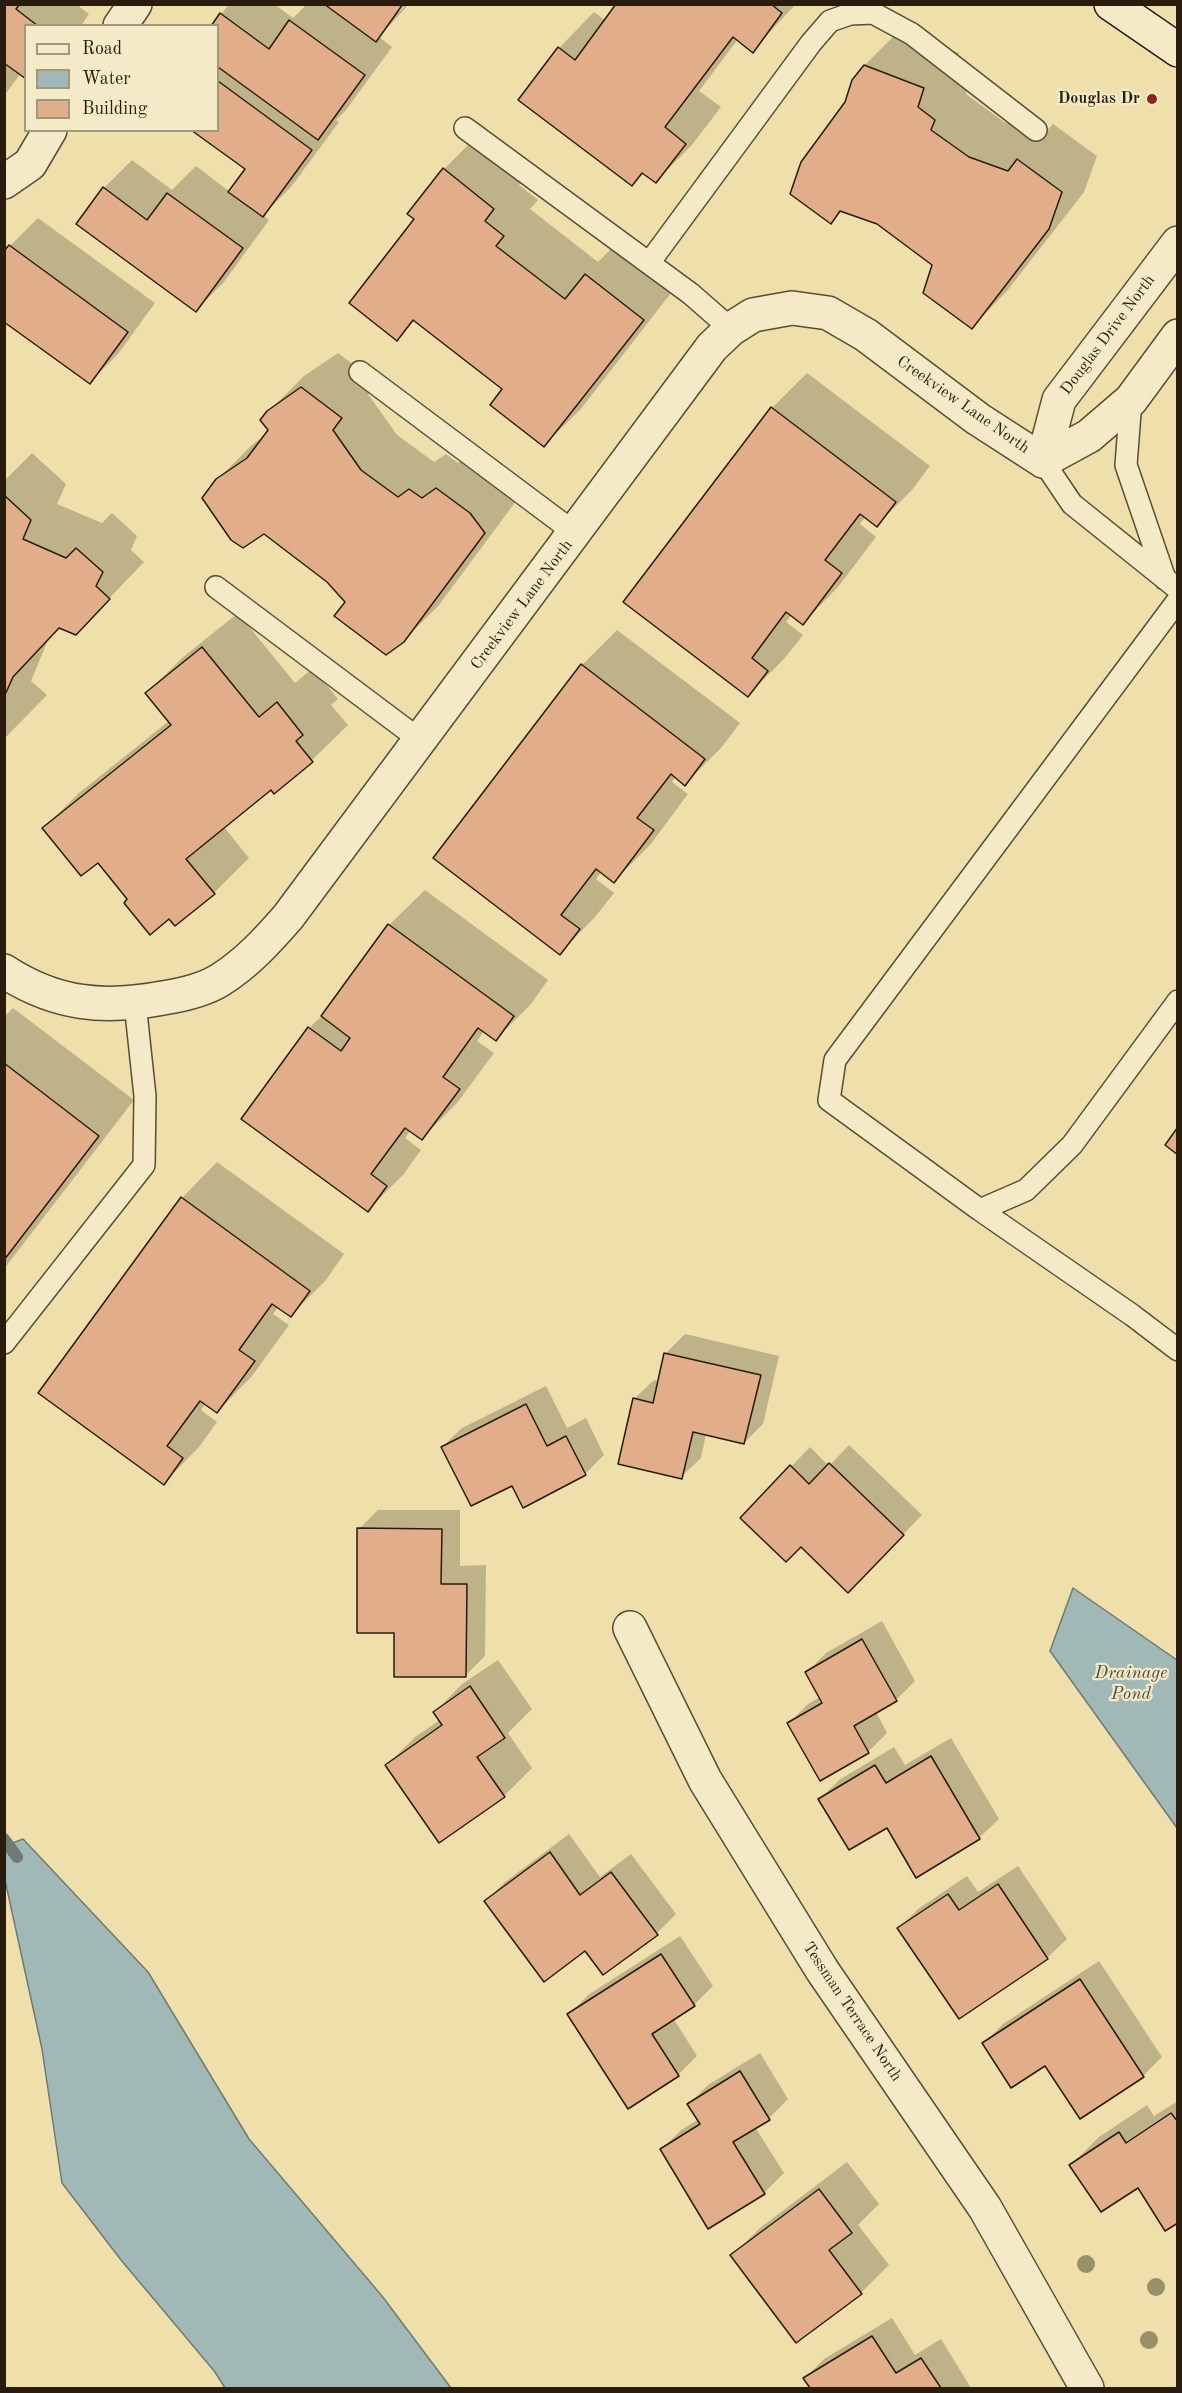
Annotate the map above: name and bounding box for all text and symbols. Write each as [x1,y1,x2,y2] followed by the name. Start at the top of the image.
[24,24,219,132] legend
[82,40,122,58] text: Road
[82,70,131,88] text: Water
[1058,89,1140,109] place label: Douglas Dr
[1145,92,1159,106] marker: Douglas Dr
[82,100,147,118] text: Building
[1057,271,1159,399] street label: Douglas Drive North
[893,352,1033,458] street label: Creekview Lane North
[467,536,577,674] street label: Creekview Lane North
[1095,1662,1167,1704] water label: Drainage Pond
[798,1939,906,2085] street label: Tessman Terrace North

